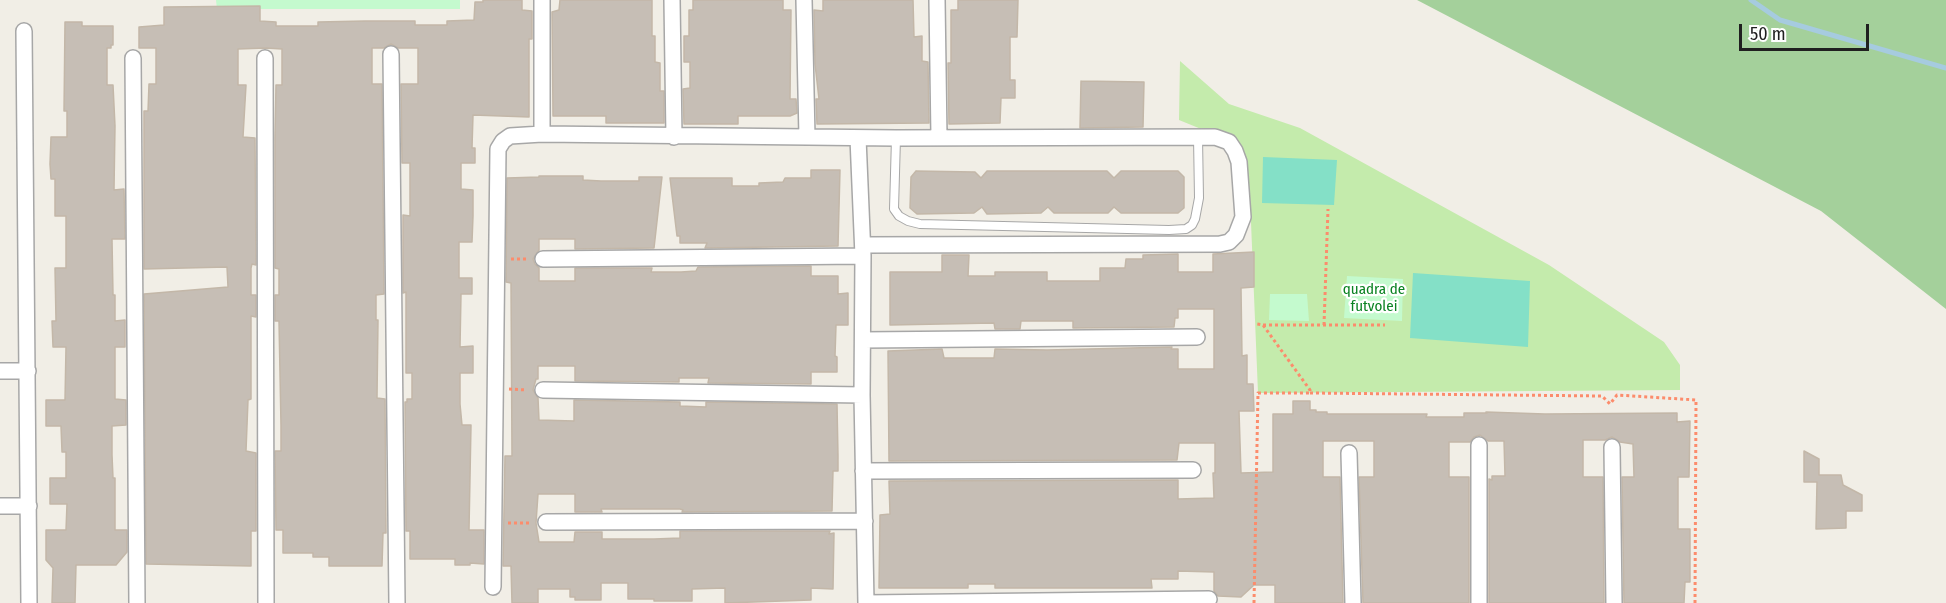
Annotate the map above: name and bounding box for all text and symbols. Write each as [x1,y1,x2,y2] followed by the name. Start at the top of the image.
[1742,12,1872,50] scale bar
[1750,23,1786,45] text: 50 m
[1343,281,1405,316] park label: quadra de futvolei

